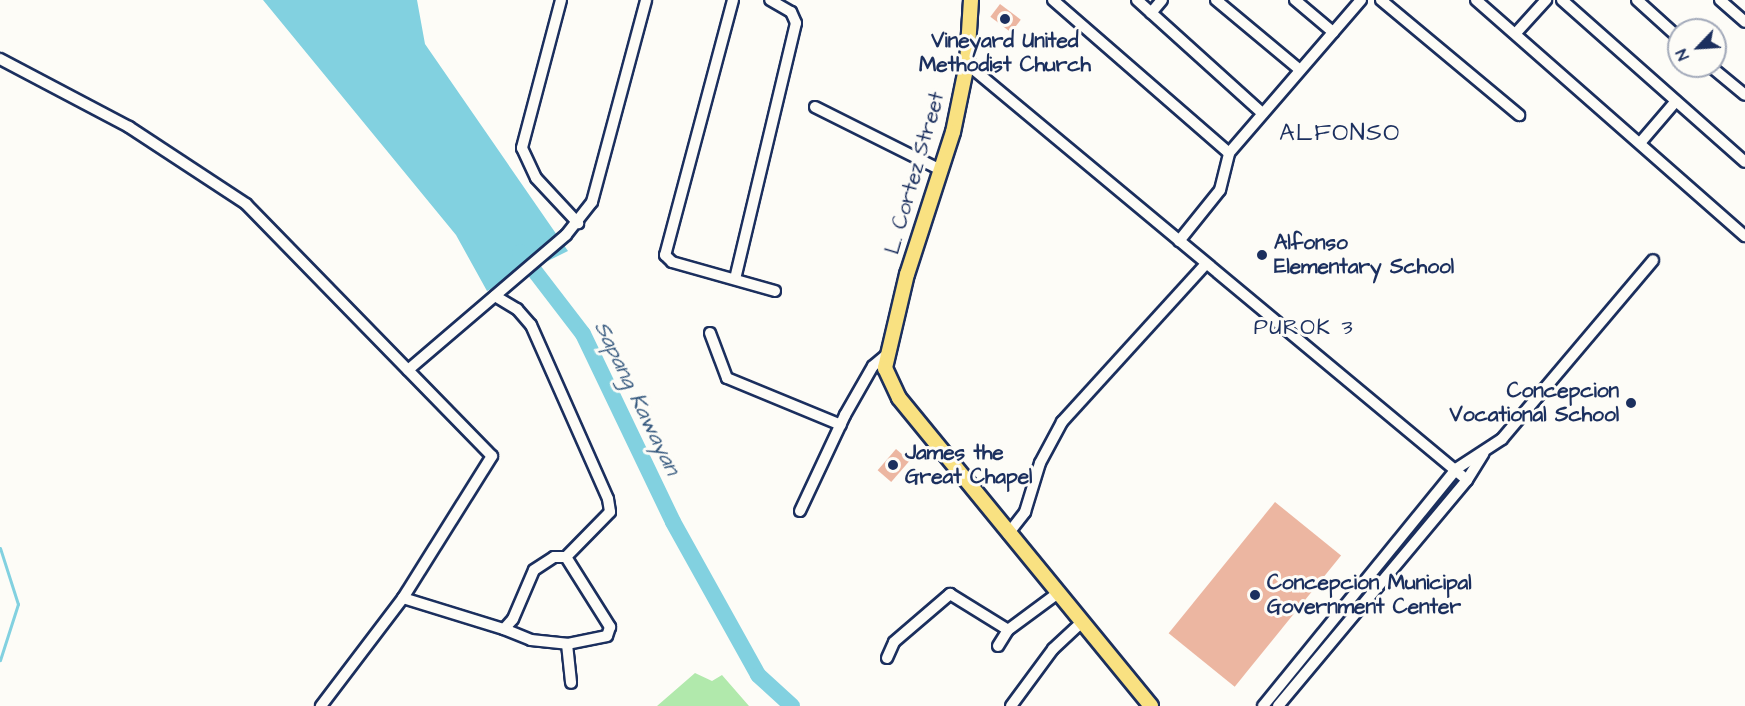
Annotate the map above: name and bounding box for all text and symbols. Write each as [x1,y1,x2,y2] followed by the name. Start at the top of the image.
[998,12,1012,26] marker: Vineyard United Methodist Church
[1667,18,1727,78] north arrow
[919,28,1091,78] place label: Vineyard United Methodist Church
[1670,46,1695,64] text: N
[880,89,950,257] street label: L. Cortez Street
[1279,120,1401,148] district label: ALFONSO
[1274,230,1454,280] place label: Alfonso Elementary School
[1255,248,1269,262] marker: Alfonso Elementary School
[1254,315,1354,341] district label: PUROK 3
[588,317,686,479] water label: Sapang Kawayan
[1450,378,1619,428] place label: Concepcion Vocational School
[1624,396,1638,410] marker: Concepcion Vocational School
[905,440,1032,490] place label: James the Great Chapel
[886,458,900,472] marker: James the Great Chapel
[1267,570,1472,620] place label: Concepcion Municipal Government Center
[1248,588,1262,602] marker: Concepcion Municipal Government Center

